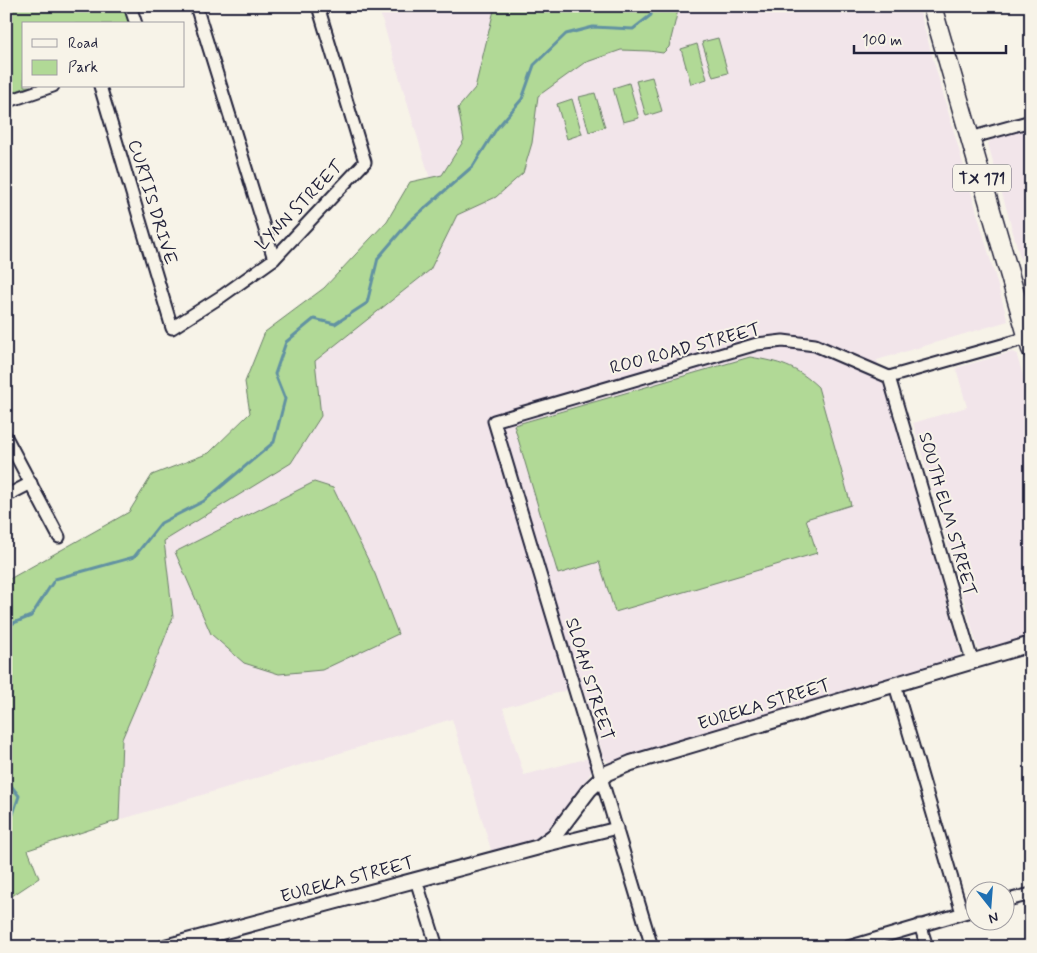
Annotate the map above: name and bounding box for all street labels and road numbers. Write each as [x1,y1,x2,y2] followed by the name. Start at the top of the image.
[122,137,183,268] street label: CURTIS DRIVE
[251,155,349,256] street label: LYNN STREET
[953,164,1011,192] road number: TX 171
[607,317,763,381] street label: ROO ROAD STREET
[912,430,982,599] street label: SOUTH ELM STREET
[559,615,619,744] street label: SLOAN STREET
[695,673,834,737] street label: EUREKA STREET
[278,851,417,909] street label: EUREKA STREET

